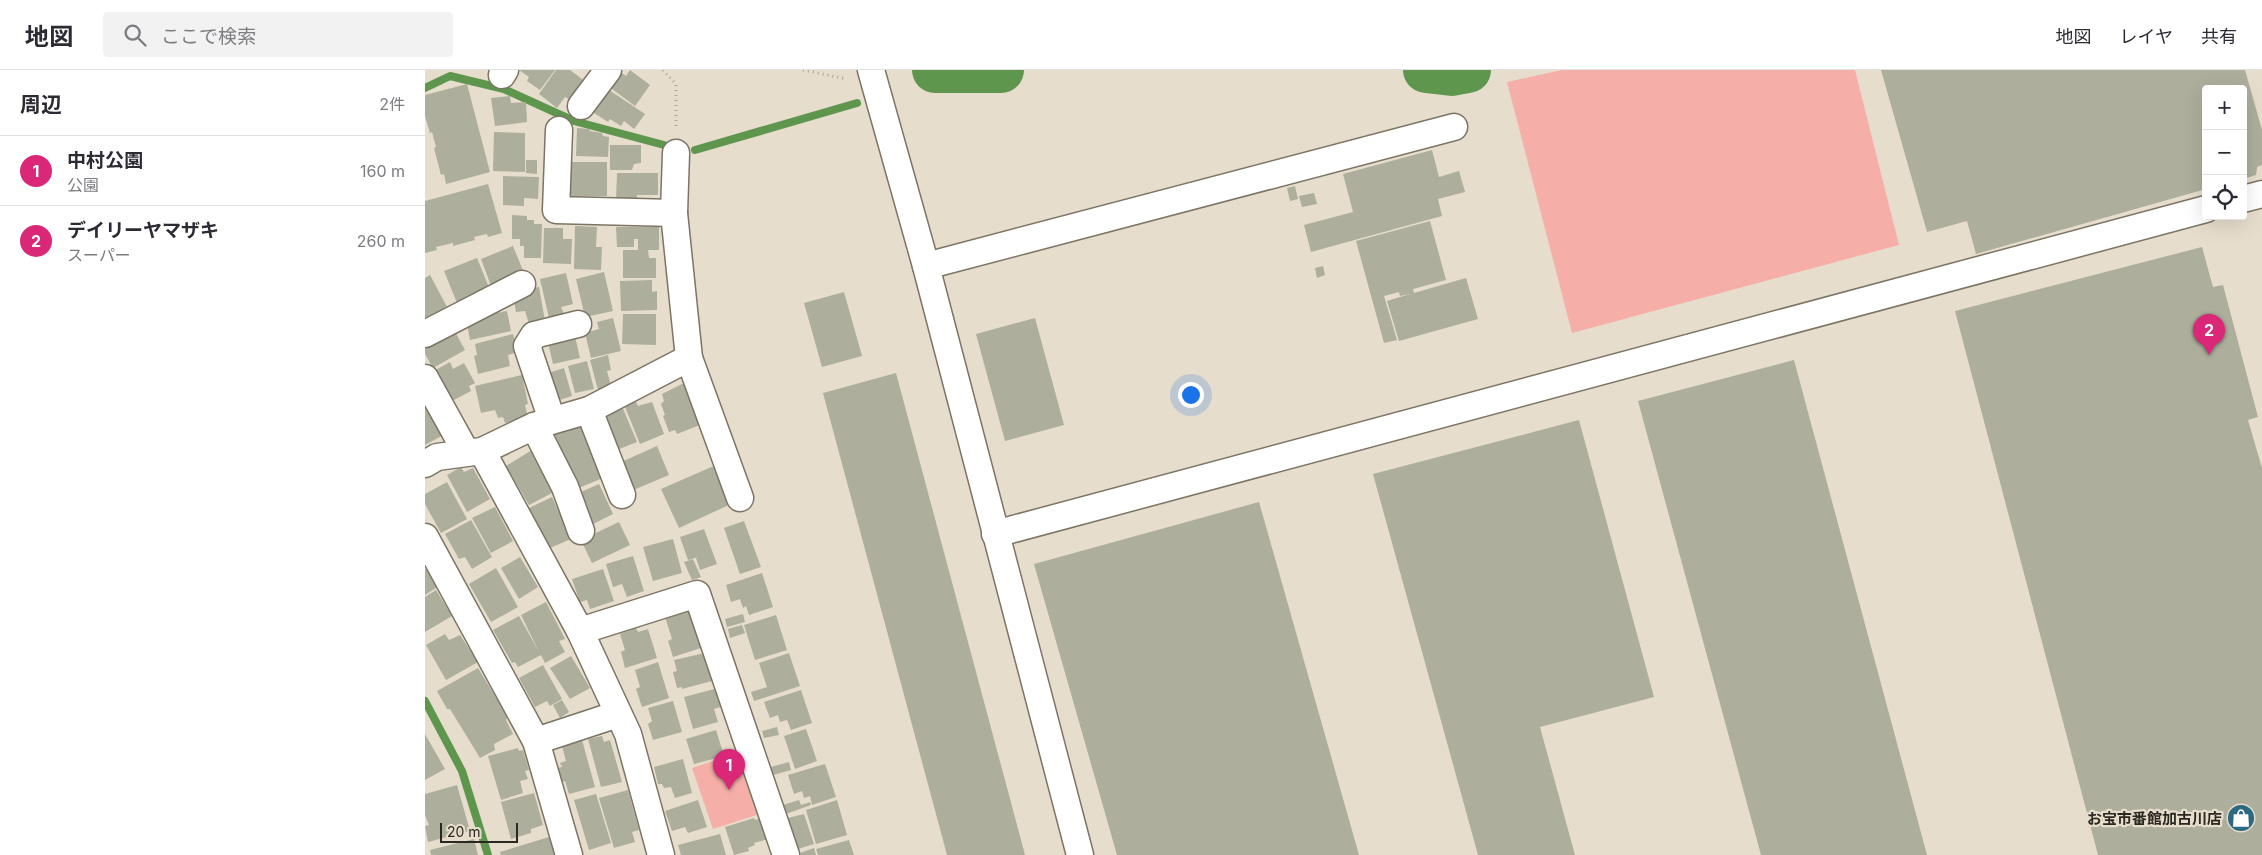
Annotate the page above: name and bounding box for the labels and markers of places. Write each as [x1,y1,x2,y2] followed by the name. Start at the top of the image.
[2193,314,2225,355] pin: 2
[713,749,745,790] pin: 1
[2226,803,2256,833] shop icon: お宝市番館加古川店
[2087,809,2222,828] place label: お宝市番館加古川店

